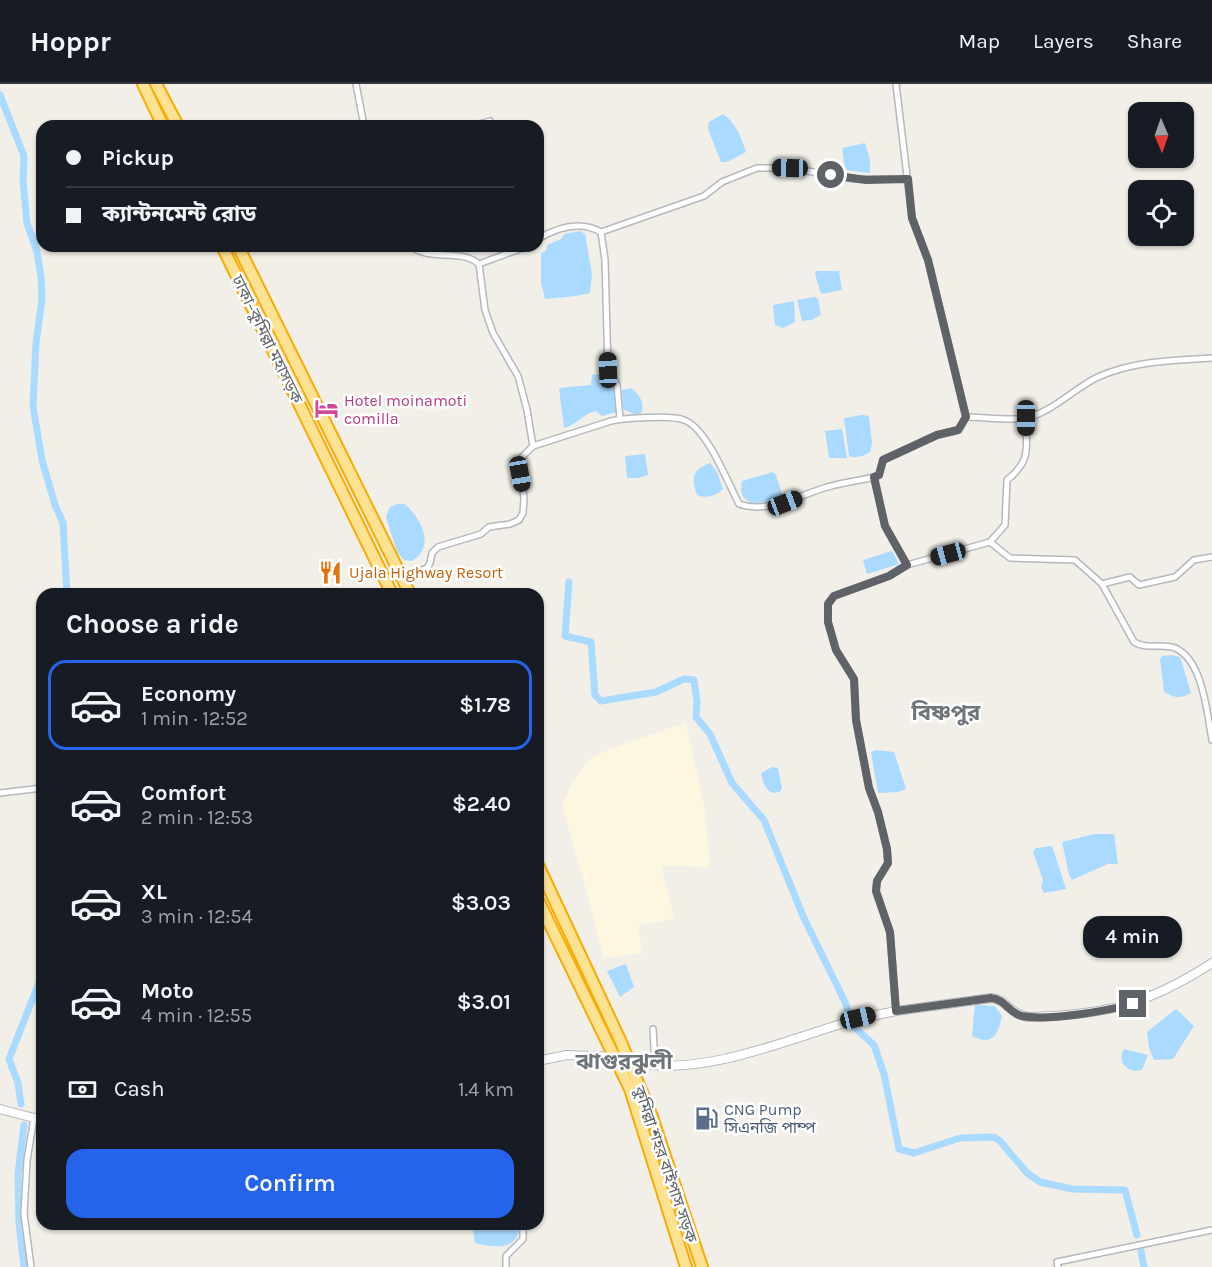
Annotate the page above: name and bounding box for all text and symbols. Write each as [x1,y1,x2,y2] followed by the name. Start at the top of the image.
[30,25,111,58] text: Hoppr
[958,29,1000,53] text: Map
[1033,29,1094,53] text: Layers
[1127,29,1182,53] text: Share
[1128,102,1194,168] north arrow
[1128,102,1194,246] map controls
[102,145,174,171] text: Pickup
[772,159,808,177] car
[817,161,844,188] route start
[1128,180,1194,246] button: locate
[102,201,256,227] text: ক্যান্টনমেন্ট রোড
[228,271,307,407] street label: ঢাকা–কুমিল্লা মহাসড়ক
[598,352,618,388] car
[344,391,467,428] place label: Hotel moinamoti comilla
[313,396,339,422] hotel icon: Hotel moinamoti comilla
[1017,400,1035,436] car
[508,455,532,493] car
[765,488,805,518] car
[928,541,968,567] car
[318,559,344,585] restaurant icon: Ujala Highway Resort
[349,563,503,582] place label: Ujala Highway Resort
[66,608,239,640] text: Choose a ride
[69,678,123,732] icon: car
[141,681,236,707] text: Economy
[459,692,511,718] text: $1.78
[911,700,981,726] district label: বিষ্ণপুর
[141,707,248,730] text: 1 min · 12:52
[69,777,123,831] icon: car
[141,780,226,806] text: Comfort
[452,791,511,817] text: $2.40
[141,806,253,829] text: 2 min · 12:53
[69,876,123,930] icon: car
[141,879,167,905] text: XL
[451,890,511,916] text: $3.03
[141,905,253,928] text: 3 min · 12:54
[1084,917,1182,959] callout: 4 min
[1105,925,1160,948] text: 4 min
[69,975,123,1029] icon: car
[141,978,194,1004] text: Moto
[457,989,511,1015] text: $3.01
[1119,990,1146,1017] route end
[141,1004,252,1027] text: 4 min · 12:55
[838,1005,878,1031] car
[575,1049,673,1075] district label: ঝাগুরঝুলী
[66,1073,99,1106] icon: cash
[114,1076,164,1102] text: Cash
[458,1078,514,1101] text: 1.4 km
[629,1082,702,1246] street label: কুমিল্লা শহর বাইপাস সড়ক
[723,1100,816,1137] place label: CNG Pump সিএনজি পাম্প
[693,1105,719,1131] fuel station icon: CNG Pump সিএনজি পাম্প
[66,1149,514,1218] button: Confirm

